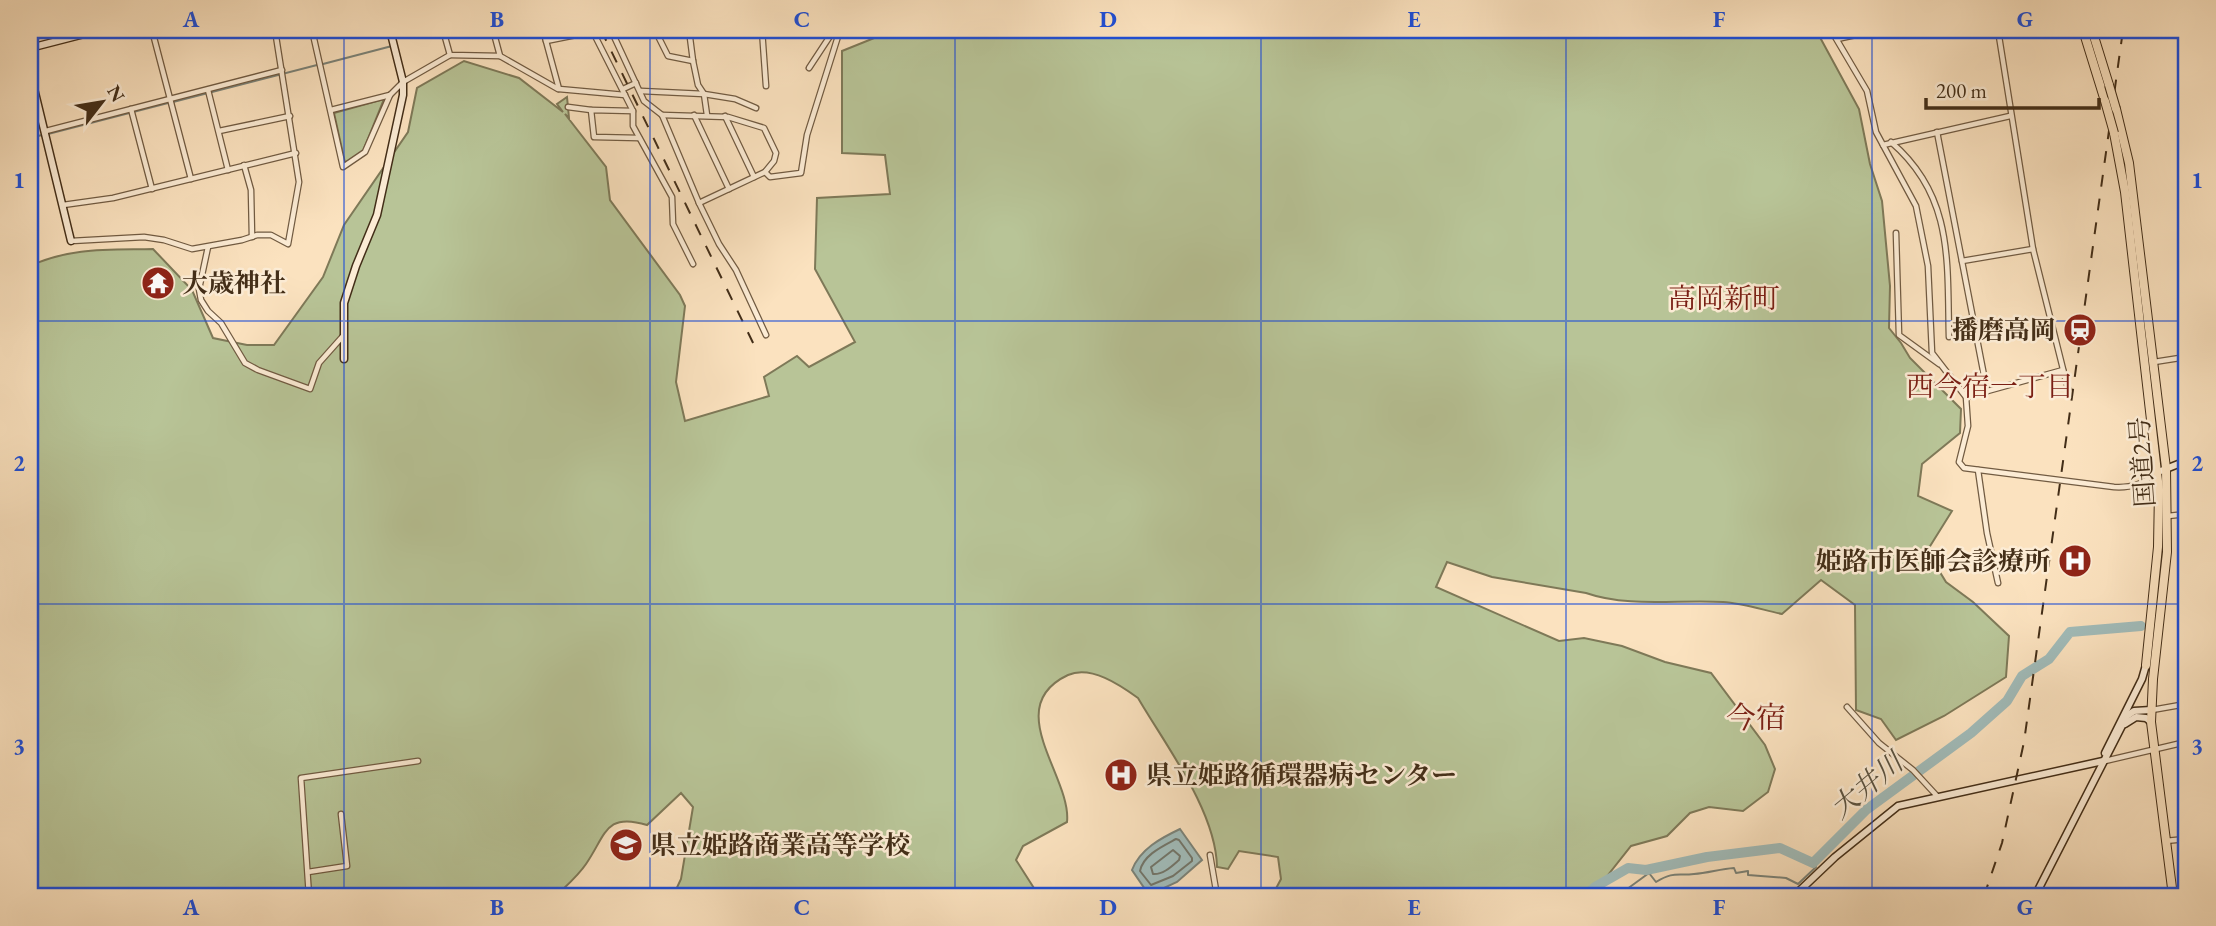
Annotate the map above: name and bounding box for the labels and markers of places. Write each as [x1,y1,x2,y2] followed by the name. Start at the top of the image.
[139,264,177,302] temple icon: 大歳神社
[182,266,286,300] place label: 大歳神社
[2061,311,2099,349] station icon: 播磨高岡
[1952,313,2056,347] place label: 播磨高岡
[2056,542,2094,580] hospital icon: 姫路市医師会診療所
[1816,544,2050,578] place label: 姫路市医師会診療所
[1102,756,1140,794] hospital icon: 県立姫路循環器病センター
[1146,758,1457,792] place label: 県立姫路循環器病センター
[607,826,645,864] school or university icon: 県立姫路商業高等学校
[650,828,910,862] place label: 県立姫路商業高等学校

